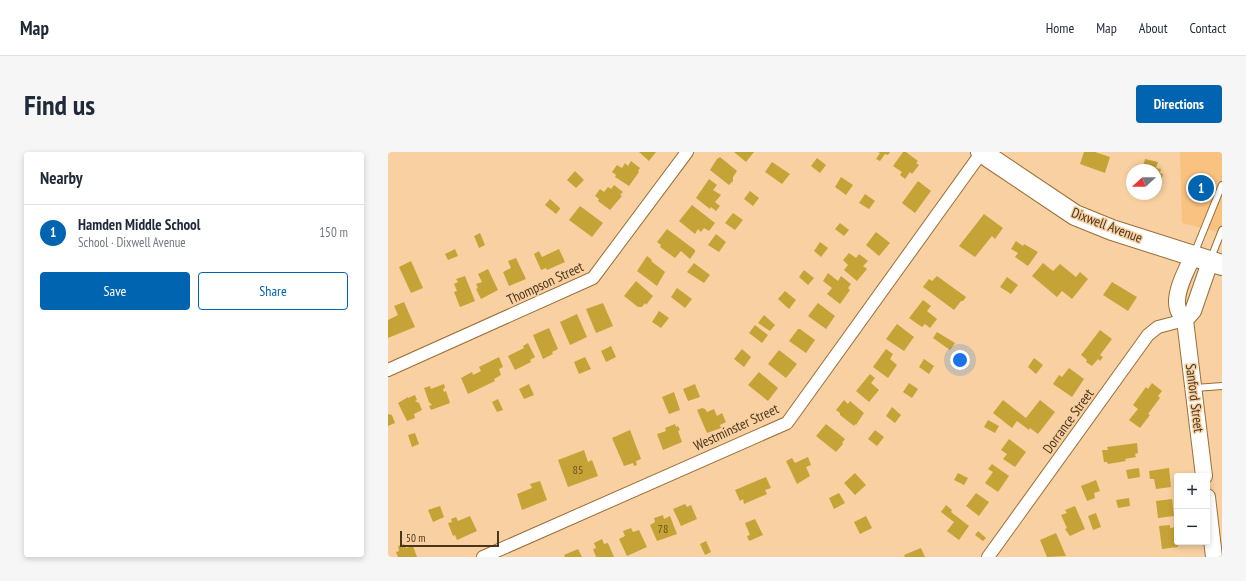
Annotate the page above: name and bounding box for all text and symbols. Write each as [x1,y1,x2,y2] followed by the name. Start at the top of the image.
[20,16,49,40] text: Map
[1046,19,1074,37] text: Home
[1096,19,1117,37] text: Map
[1139,19,1168,37] text: About
[1190,19,1226,37] text: Contact
[1136,85,1222,123] button: Directions
[24,86,95,123] text: Find us
[1126,164,1162,200] north arrow
[40,167,83,189] text: Nearby
[1188,173,1214,203] pin: 1
[1069,203,1145,247] street label: Dixwell Avenue
[78,215,200,234] text: Hamden Middle School
[50,224,56,241] text: 1
[319,224,348,241] text: 150 m
[78,234,186,251] text: School · Dixwell Avenue
[504,257,586,309] street label: Thompson Street
[40,272,190,310] button: Save
[198,272,348,310] button: Share
[950,350,970,370] your location
[1182,363,1208,434] street label: Sanford Street
[1039,385,1097,457] street label: Dorrance Street
[691,399,781,455] street label: Westminster Street
[573,462,583,477] house number: 85
[1174,473,1210,545] map controls
[1174,473,1210,509] button: +
[1174,509,1210,545] button: −
[658,521,668,536] house number: 78
[400,529,499,548] scale bar
[406,531,425,545] text: 50 m

